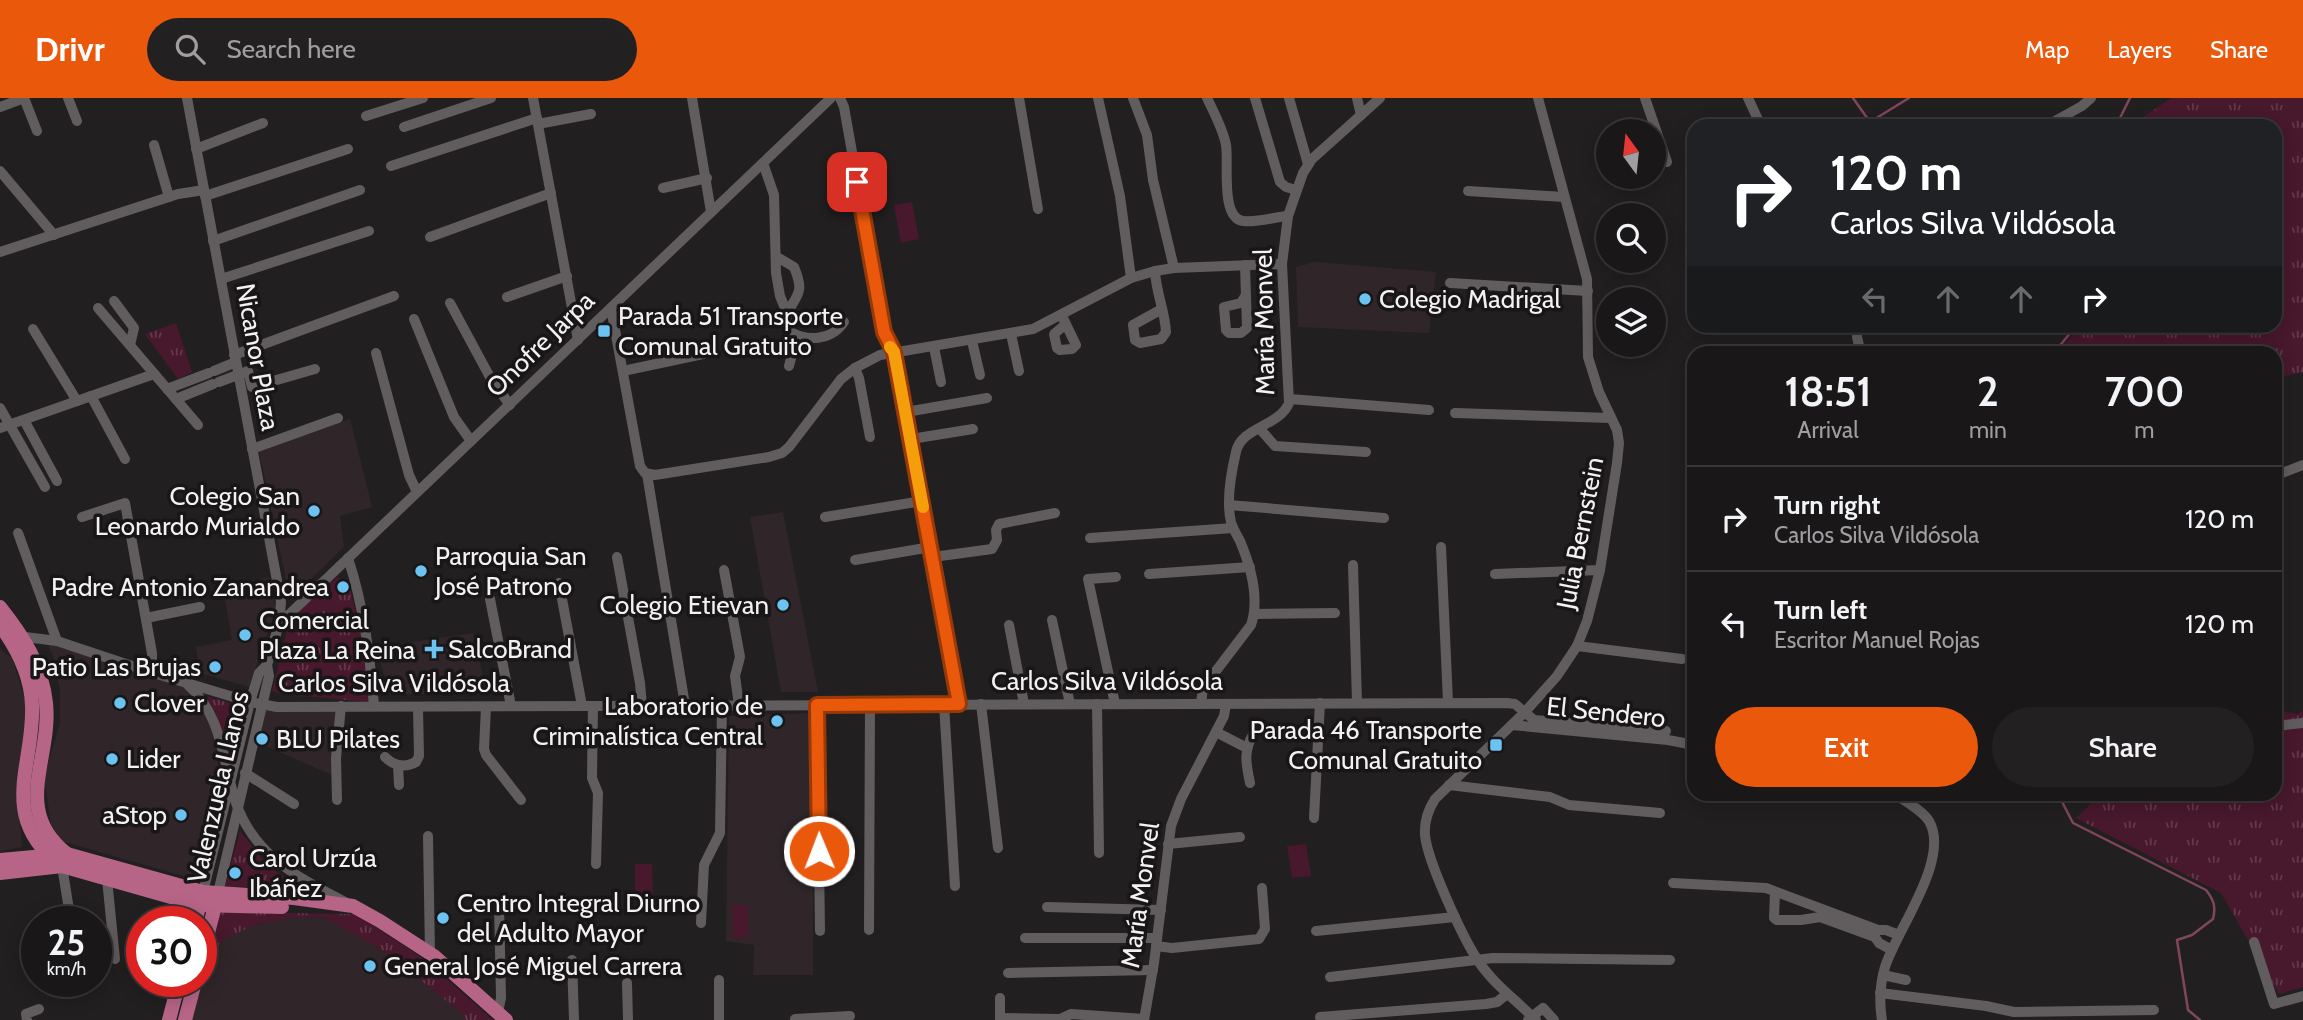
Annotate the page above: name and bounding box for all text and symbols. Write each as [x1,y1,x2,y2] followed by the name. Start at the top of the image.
[147,18,637,81] search box
[35,29,105,69] text: Drivr
[171,30,209,68] icon: search
[227,33,356,65] text: Search here
[2025,35,2069,64] text: Map
[2107,35,2172,64] text: Layers
[2210,35,2268,64] text: Share
[1596,119,1666,189] north arrow
[1596,119,1666,357] map controls
[1830,143,1962,202] text: 120 m
[1715,147,1806,238] icon: right
[827,152,887,212] pin
[838,163,876,201] icon: arrive
[1596,203,1666,273] button: search
[1830,203,2116,242] text: Carlos Silva Vildósola
[1247,248,1281,396] street label: María Monvel
[1856,280,1894,318] icon: left
[1929,280,1967,318] icon: ahead
[2002,280,2040,318] icon: ahead
[2075,280,2113,318] icon: right
[229,281,287,434] street label: Nicanor Plaza
[1379,283,1561,315] place label: Colegio Madrigal
[479,284,601,404] street label: Onofre Jarpa
[1596,287,1666,357] button: layers
[1357,291,1373,307] marker: Colegio Madrigal
[618,300,843,362] place label: Parada 51 Transporte Comunal Gratuito
[596,323,612,339] marker: Parada 51 Transporte Comunal Gratuito
[1785,365,1871,417] text: 18:51
[1977,365,1999,417] text: 2
[2104,365,2184,417] text: 700
[1797,416,1859,444] text: Arrival
[1969,416,2007,444] text: min
[2134,416,2155,444] text: m
[1549,454,1610,613] street label: Julia Bernstein
[95,480,300,542] place label: Colegio San Leonardo Murialdo
[1774,489,1880,521] text: Turn right
[1715,500,1753,538] icon: right
[306,503,322,519] marker: Colegio San Leonardo Murialdo
[2185,503,2254,535] text: 120 m
[1774,521,1979,549] text: Carlos Silva Vildósola
[434,540,587,602] place label: Parroquia San José Patrono
[413,563,429,579] marker: Parroquia San José Patrono
[51,571,330,603] place label: Padre Antonio Zanandrea
[335,579,351,595] marker: Padre Antonio Zanandrea
[599,589,769,621] place label: Colegio Etievan
[1774,594,1867,626] text: Turn left
[775,597,791,613] marker: Colegio Etievan
[259,604,416,666] place label: Comercial Plaza La Reina
[1715,605,1753,643] icon: left
[2185,608,2254,640] text: 120 m
[1774,626,1980,654] text: Escritor Manuel Rojas
[237,627,253,643] marker: Comercial Plaza La Reina
[448,633,572,665] place label: SalcoBrand
[426,641,442,657] marker: SalcoBrand
[32,651,201,683] place label: Patio Las Brujas
[207,659,223,675] marker: Patio Las Brujas
[991,665,1224,697] street label: Carlos Silva Vildósola
[278,667,511,699] street label: Carlos Silva Vildósola
[134,687,205,719] place label: Clover
[180,688,256,886] street label: Valenzuela Llanos
[533,690,763,752] place label: Laboratorio de Criminalística Central
[1545,690,1667,734] street label: El Sendero
[112,695,128,711] marker: Clover
[1715,707,1978,787] button: Exit
[1992,707,2254,787] button: Share
[769,713,785,729] marker: Laboratorio de Criminalística Central
[1250,714,1482,776] place label: Parada 46 Transporte Comunal Gratuito
[276,723,400,755] place label: BLU Pilates
[254,731,270,747] marker: BLU Pilates
[1488,737,1504,753] marker: Parada 46 Transporte Comunal Gratuito
[126,743,181,775] place label: Lider
[104,751,120,767] marker: Lider
[102,799,167,831] place label: aStop
[173,807,189,823] marker: aStop
[782,814,856,888] position arrow
[1114,820,1166,970] street label: María Monvel
[249,842,377,904] place label: Carol Urzúa Ibáñez
[227,865,243,881] marker: Carol Urzúa Ibáñez
[457,887,700,949] place label: Centro Integral Diurno del Adulto Mayor
[126,906,217,997] speed limit sign: 30
[435,910,451,926] marker: Centro Integral Diurno del Adulto Mayor
[48,921,85,964] text: 25
[384,950,683,982] place label: General José Miguel Carrera
[47,958,86,980] text: km/h
[362,958,378,974] marker: General José Miguel Carrera

